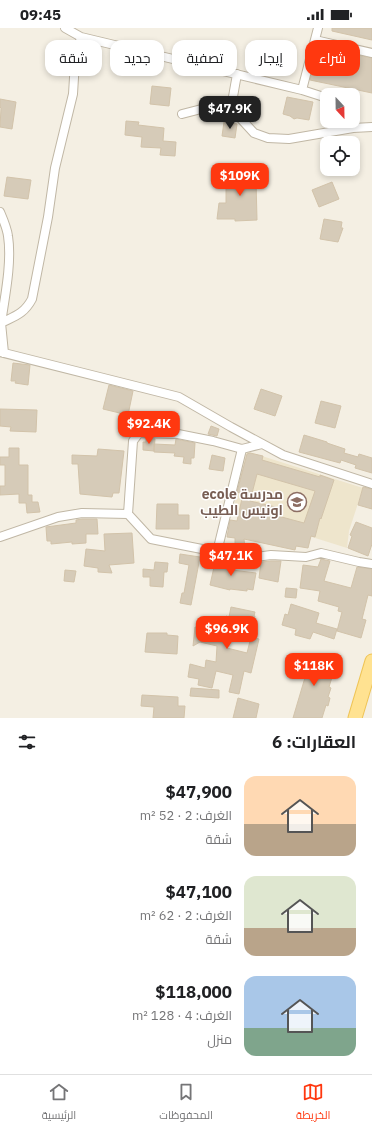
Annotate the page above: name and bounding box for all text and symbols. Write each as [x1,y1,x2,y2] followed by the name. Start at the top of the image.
[20,5,61,24] text: 09:45
[45,40,102,76] chip: شقة
[110,40,164,76] chip: جديد
[172,40,237,76] chip: تصفية
[245,40,297,76] chip: إيجار
[305,40,360,76] chip: شراء
[320,88,360,128] north arrow
[320,88,360,176] map controls
[197,96,263,130] pin: $47.9K
[208,100,252,117] text: $47.9K
[320,136,360,176] button: locate
[212,163,268,197] pin: $109K
[220,167,260,184] text: $109K
[116,411,182,445] pin: $92.4K
[127,415,171,432] text: $92.4K
[200,485,283,519] place label: ecole مدرسة اونيس الطيب
[286,491,308,513] school or university icon: ecole مدرسة اونيس الطيب
[198,543,264,577] pin: $47.1K
[209,547,253,564] text: $47.1K
[194,616,260,650] pin: $96.9K
[205,620,249,637] text: $96.9K
[286,653,342,687] pin: $118K
[294,657,334,674] text: $118K
[16,731,38,753] icon: filters
[272,731,356,753] text: العقارات: 6
[166,781,232,803] text: $47,900
[276,792,324,840] icon: home
[140,807,232,824] text: الغرف: 2 · 52 m²
[205,831,232,848] text: شقة
[166,881,232,903] text: $47,100
[276,892,324,940] icon: home
[140,907,232,924] text: الغرف: 2 · 62 m²
[205,931,232,948] text: شقة
[155,981,232,1003] text: $118,000
[276,992,324,1040] icon: home
[132,1007,232,1024] text: الغرف: 4 · 128 m²
[207,1031,232,1048] text: منزل
[42,1081,76,1125] tab: الرئيسية
[159,1081,213,1125] tab: المحفوظات
[296,1081,330,1125] tab: الخريطة

